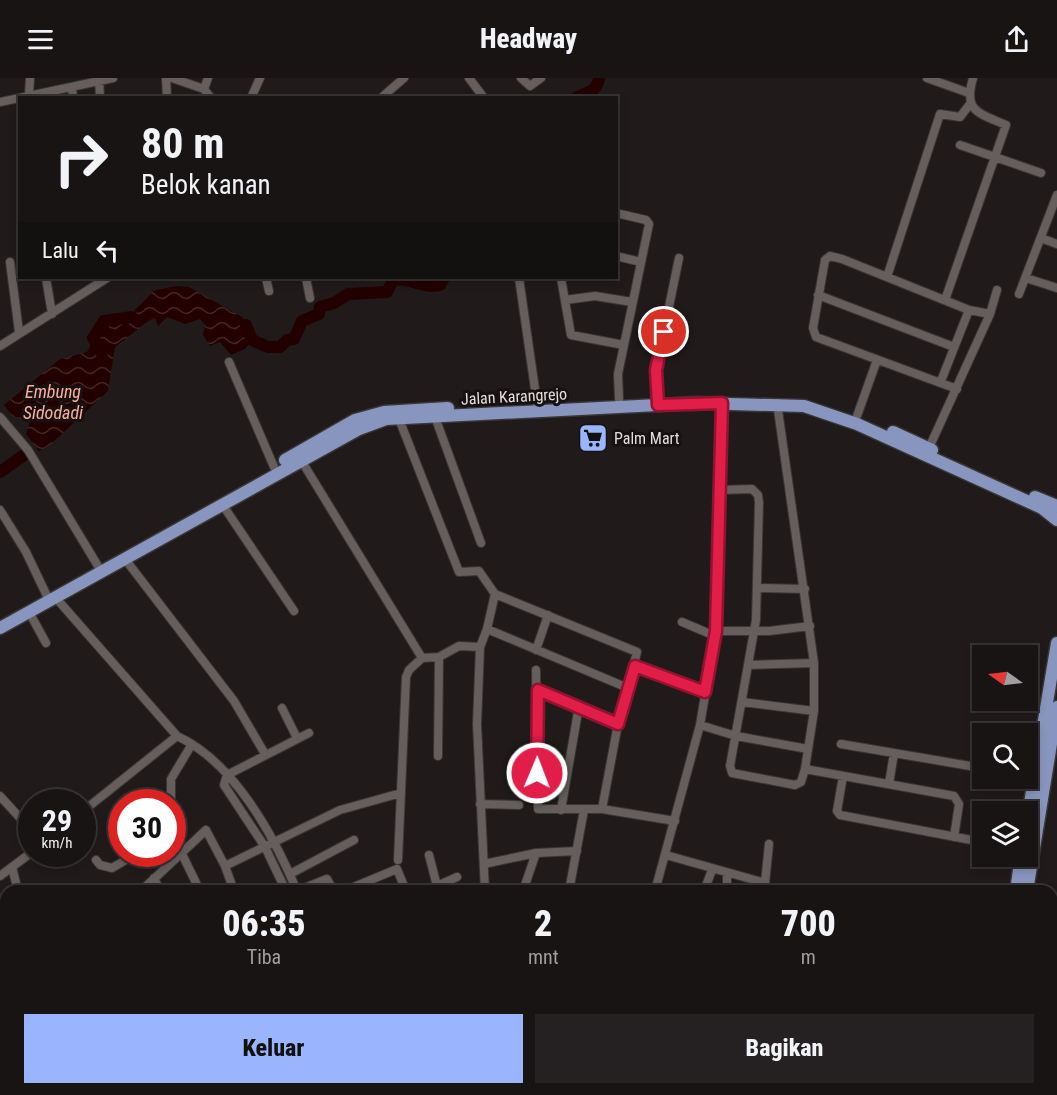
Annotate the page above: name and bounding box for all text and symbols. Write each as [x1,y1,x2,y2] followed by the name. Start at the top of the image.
[24,23,57,56] icon: menu
[480,23,577,55] text: Headway
[1000,23,1033,56] icon: share
[141,119,224,168] text: 80 m
[42,120,120,198] icon: right
[141,169,271,201] text: Belok kanan
[91,234,124,267] icon: left
[42,238,79,263] text: Lalu
[638,306,689,357] pin
[647,315,680,348] icon: arrive
[23,381,84,423] water label: Embung Sidodadi
[460,384,568,409] street label: Jalan Karangrejo
[577,422,609,454] supermarket icon: Palm Mart
[614,429,680,448] place label: Palm Mart
[972,645,1038,711] north arrow
[972,645,1038,867] map controls
[972,723,1038,789] button: search
[505,741,569,805] position arrow
[108,789,186,867] speed limit sign: 30
[972,801,1038,867] button: layers
[42,803,72,838] text: 29
[42,834,72,852] text: km/h
[222,903,306,945] text: 06:35
[534,903,552,945] text: 2
[781,903,836,945] text: 700
[247,945,281,969] text: Tiba
[528,945,559,969] text: mnt
[801,945,816,969] text: m
[24,1014,523,1083] button: Keluar
[535,1014,1034,1083] button: Bagikan

